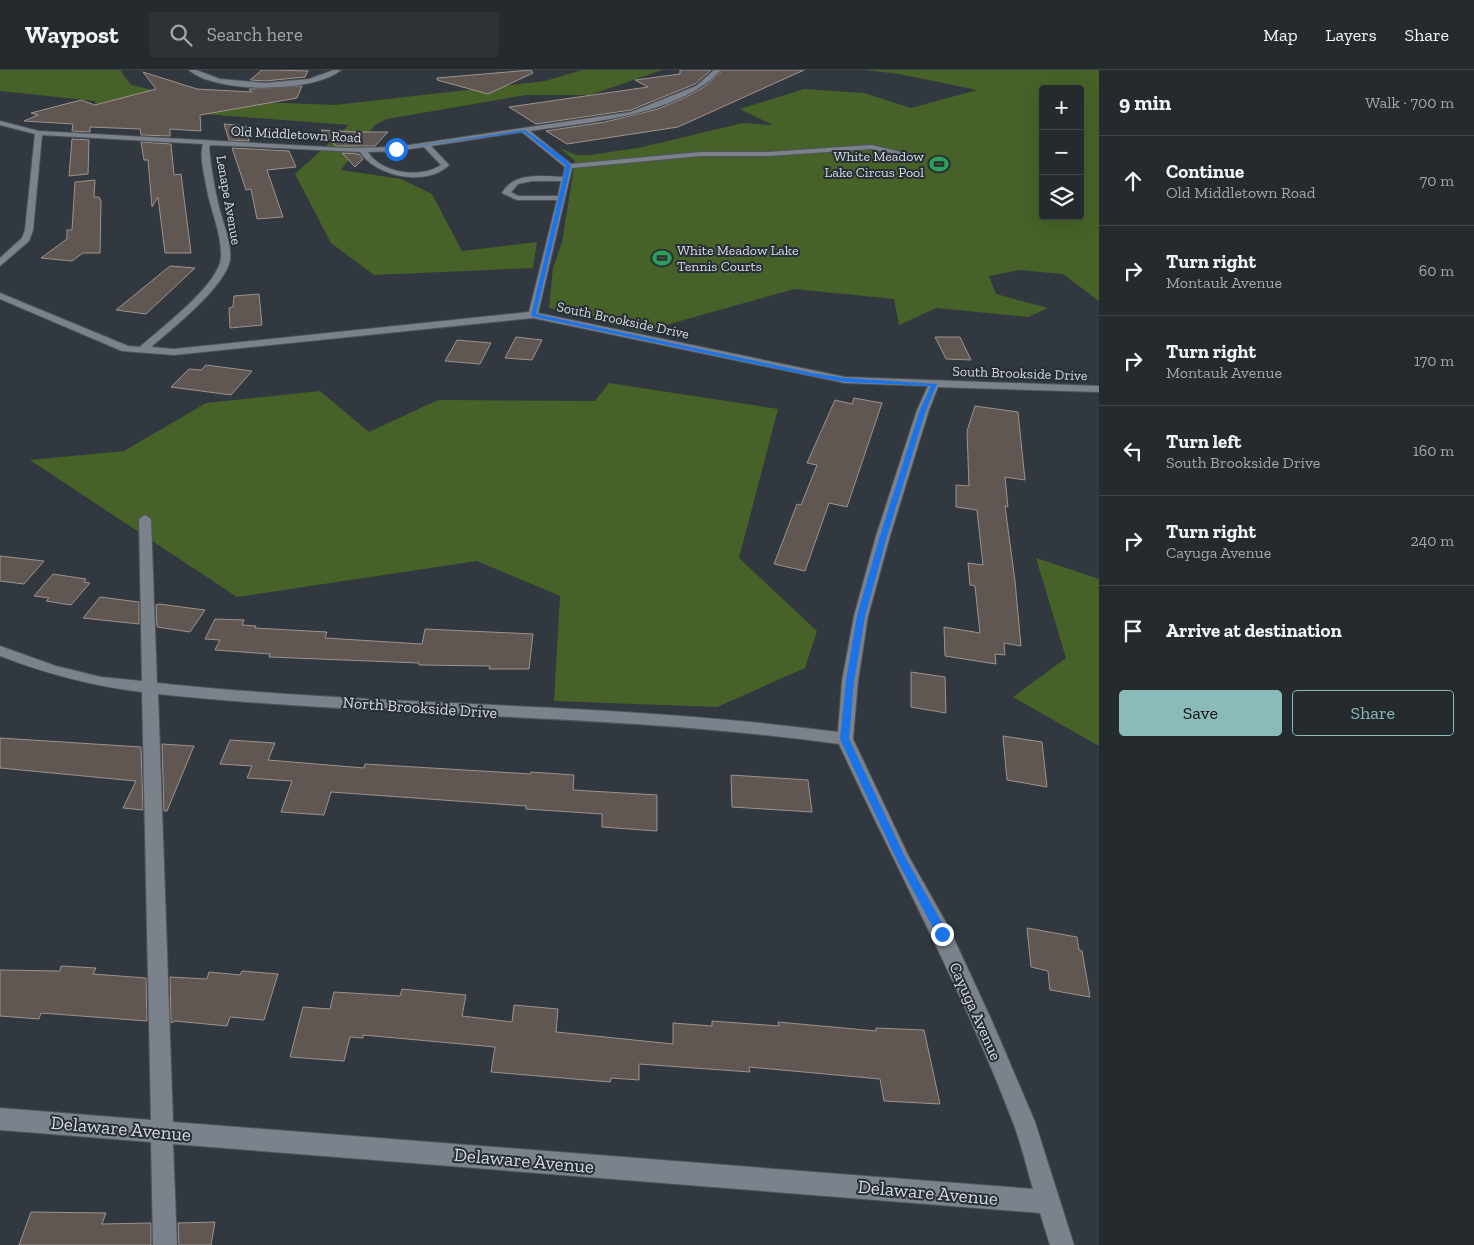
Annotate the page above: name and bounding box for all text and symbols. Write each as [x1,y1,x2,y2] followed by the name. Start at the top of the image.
[149,12,499,57] search box
[25,20,119,49] text: Waypost
[167,21,195,49] icon: search
[207,23,303,46] text: Search here
[1263,24,1298,46] text: Map
[1326,24,1377,46] text: Layers
[1405,24,1449,46] text: Share
[1039,85,1084,220] map controls
[1039,85,1084,130] button: +
[1119,90,1171,115] text: 9 min
[1365,93,1454,112] text: Walk · 700 m
[230,123,362,146] street label: Old Middletown Road
[1039,130,1084,175] button: −
[385,138,408,161] route start
[825,148,924,181] place label: White Meadow Lake Circus Pool
[928,153,950,175] sports icon: White Meadow Lake Circus Pool
[212,154,245,246] street label: Lenape Avenue
[1166,160,1244,183] text: Continue
[1119,167,1147,195] icon: ahead
[1420,171,1454,190] text: 70 m
[1039,175,1084,220] button: layers
[1166,183,1316,202] text: Old Middletown Road
[677,242,799,275] place label: White Meadow Lake Tennis Courts
[651,247,673,269] sports icon: White Meadow Lake Tennis Courts
[1166,250,1256,273] text: Turn right
[1119,257,1147,285] icon: right
[1419,261,1454,280] text: 60 m
[1166,273,1282,292] text: Montauk Avenue
[555,298,691,343] street label: South Brookside Drive
[1166,340,1256,363] text: Turn right
[1119,347,1147,375] icon: right
[1414,351,1454,370] text: 170 m
[952,363,1088,384] street label: South Brookside Drive
[1166,363,1282,382] text: Montauk Avenue
[1166,430,1241,453] text: Turn left
[1119,437,1147,465] icon: left
[1413,441,1454,460] text: 160 m
[1166,453,1320,472] text: South Brookside Drive
[1166,520,1256,543] text: Turn right
[1119,527,1147,555] icon: right
[1410,531,1454,550] text: 240 m
[1166,543,1271,562] text: Cayuga Avenue
[1119,617,1147,645] icon: arrive
[1166,619,1342,642] text: Arrive at destination
[1119,690,1282,736] button: Save
[1292,690,1454,736] button: Share
[342,693,498,722] street label: North Brookside Drive
[931,923,954,946] route end
[945,959,1006,1063] street label: Cayuga Avenue
[50,1111,192,1146] street label: Delaware Avenue
[453,1143,595,1178] street label: Delaware Avenue
[857,1175,999,1210] street label: Delaware Avenue

